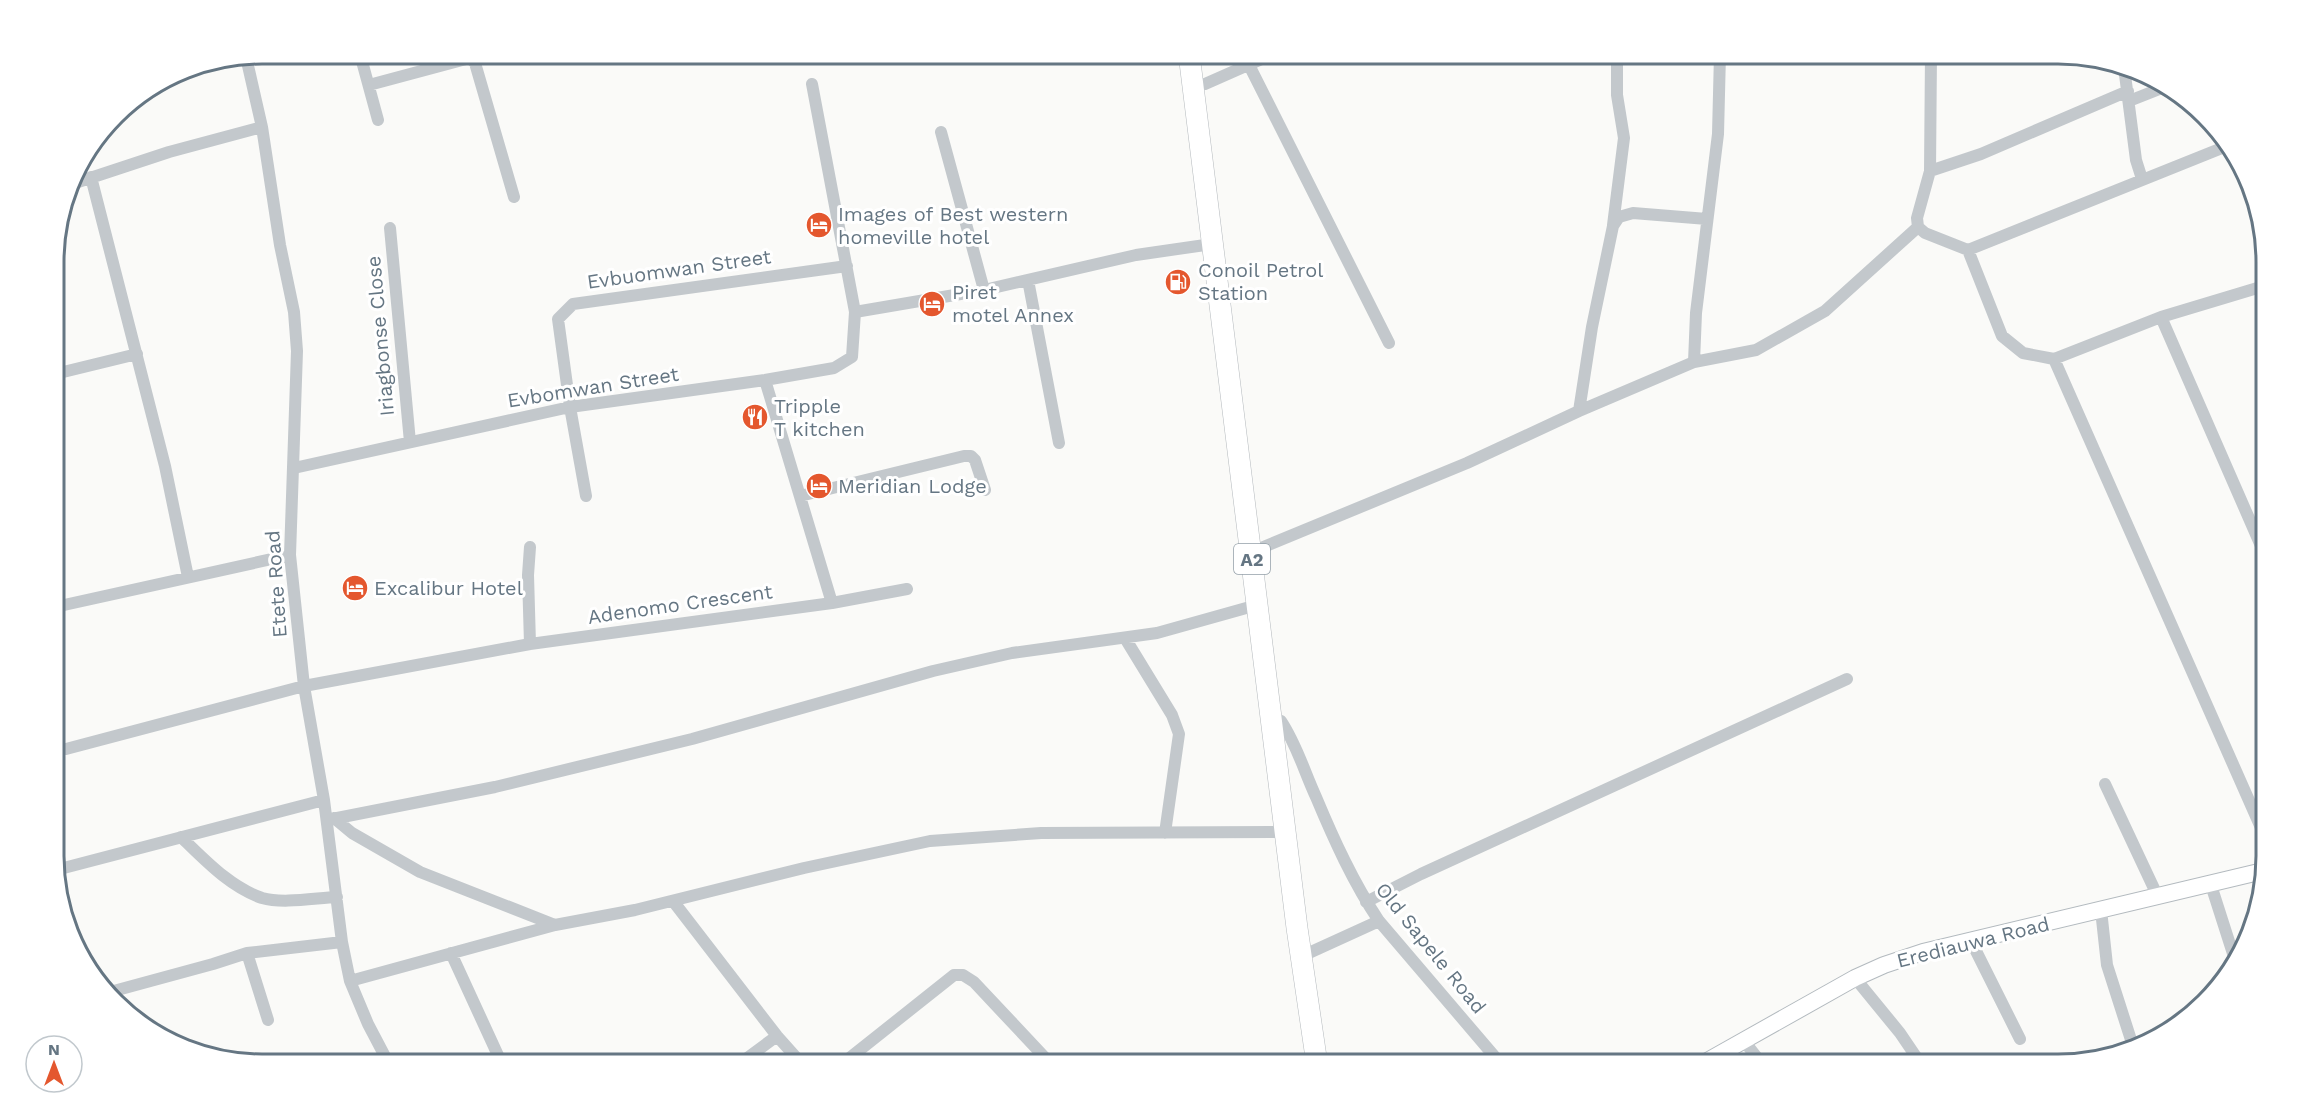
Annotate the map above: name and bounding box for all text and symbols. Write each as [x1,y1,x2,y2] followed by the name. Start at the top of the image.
[838,202,1068,249] place label: Images of Best western homeville hotel
[804,210,834,240] hotel icon: Images of Best western homeville hotel
[585,244,773,294] street label: Evbuomwan Street
[361,255,399,417] street label: Iriagbonse Close
[1198,258,1323,305] place label: Conoil Petrol Station
[1163,267,1193,297] fuel station icon: Conoil Petrol Station
[952,280,1074,327] place label: Piret motel Annex
[917,289,947,319] hotel icon: Piret motel Annex
[506,362,681,412] street label: Evbomwan Street
[774,394,865,441] place label: Tripple T kitchen
[740,402,770,432] restaurant icon: Tripple T kitchen
[804,471,834,501] hotel icon: Meridian Lodge
[838,474,987,498] place label: Meridian Lodge
[260,530,292,638] street label: Etete Road
[1234,544,1270,574] road number: A2
[340,573,370,603] hotel icon: Excalibur Hotel
[374,576,523,600] place label: Excalibur Hotel
[586,579,775,629] street label: Adenomo Crescent
[1371,878,1491,1018] street label: Old Sapele Road
[1894,911,2052,973] street label: Erediauwa Road
[24,1034,84,1094] north arrow
[48,1040,60,1059] text: N

